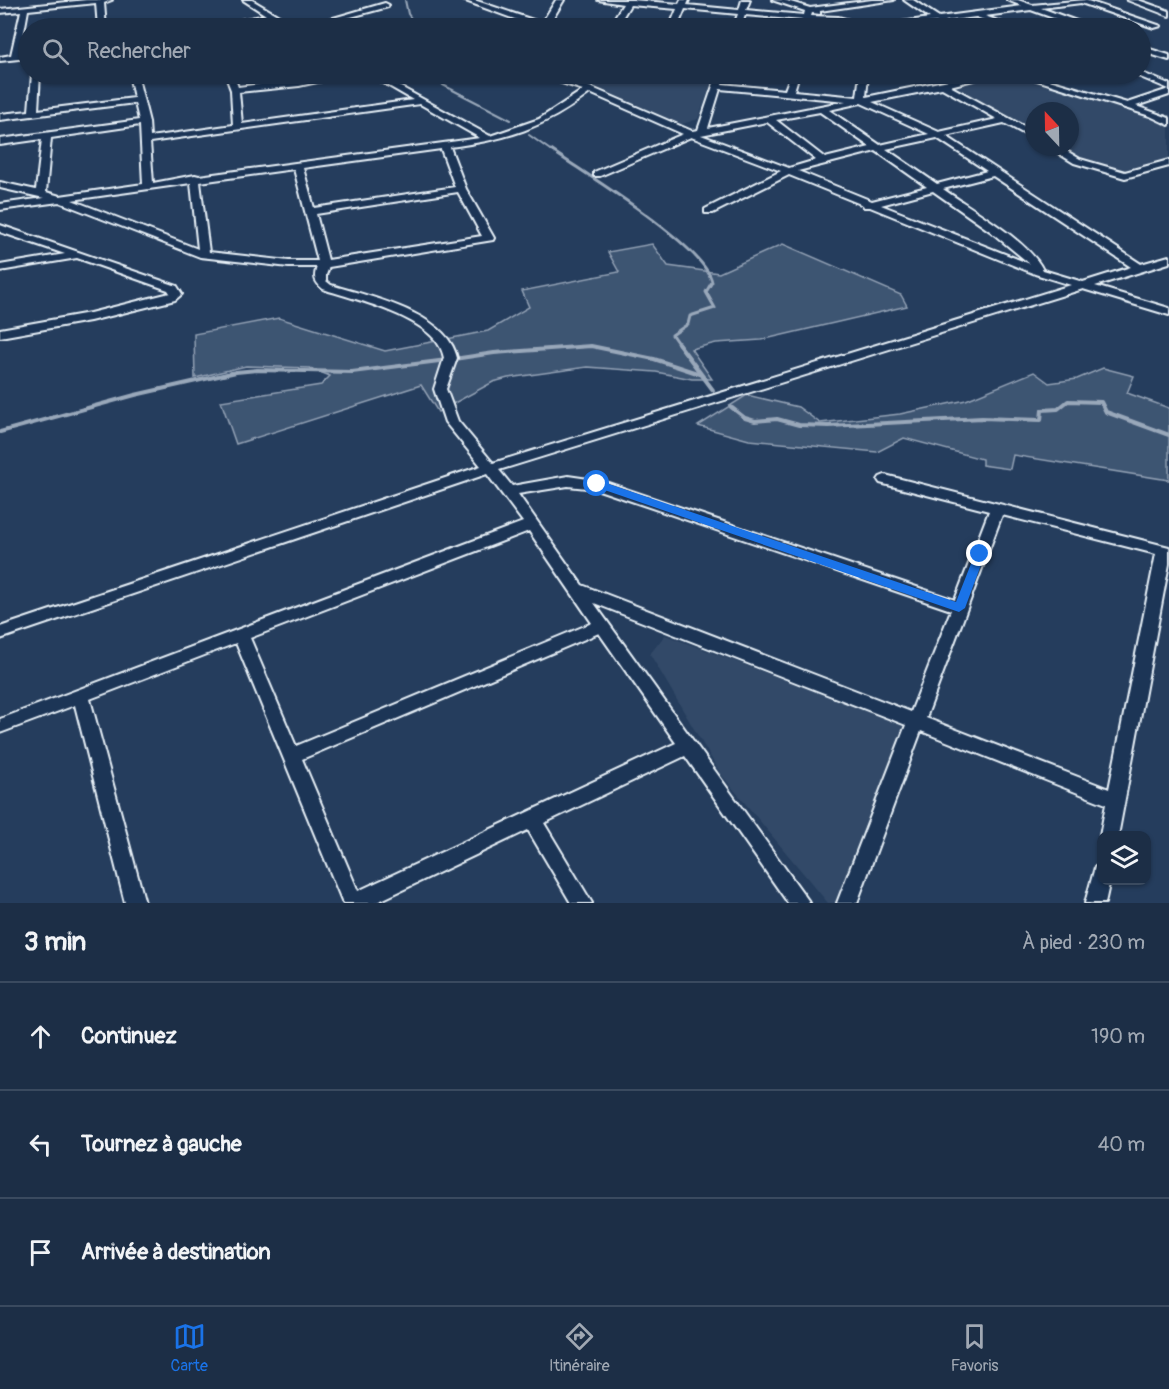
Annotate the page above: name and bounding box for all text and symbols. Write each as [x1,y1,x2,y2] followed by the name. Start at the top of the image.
[18,18,1151,84] search box
[39,35,72,68] icon: search
[87,37,191,65] text: Rechercher
[1025,102,1079,156] north arrow
[583,470,609,496] route start
[966,540,992,566] route end
[1097,831,1151,885] map controls
[1097,831,1151,885] button: layers
[24,926,86,958] text: 3 min
[1022,930,1145,955] text: À pied · 230 m
[24,1020,57,1053] icon: ahead
[81,1022,177,1050] text: Continuez
[1091,1024,1145,1049] text: 190 m
[24,1128,57,1161] icon: left
[81,1130,242,1158] text: Tournez à gauche
[1098,1132,1145,1157] text: 40 m
[24,1236,57,1269] icon: arrive
[81,1238,271,1266] text: Arrivée à destination
[171,1320,208,1376] tab: Carte
[549,1320,610,1376] tab: Itinéraire
[951,1320,998,1376] tab: Favoris

